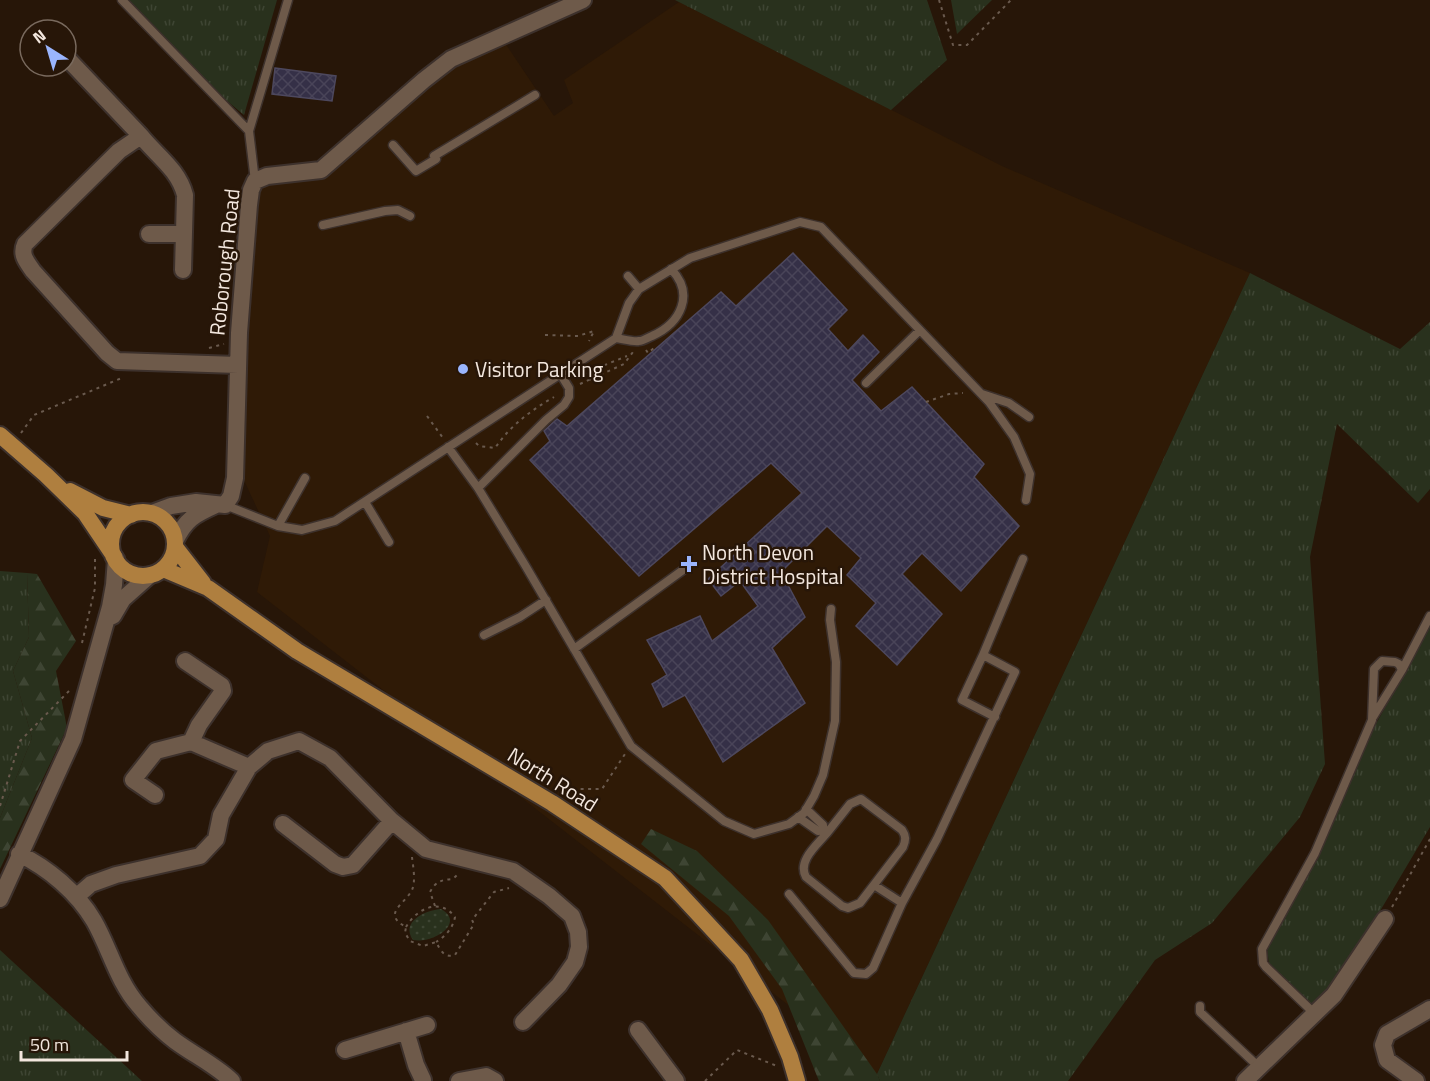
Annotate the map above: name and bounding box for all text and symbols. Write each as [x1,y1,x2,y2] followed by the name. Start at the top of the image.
[18,18,78,78] north arrow
[27,23,51,49] text: N
[200,187,248,337] street label: Roborough Road
[475,353,604,385] place label: Visitor Parking
[456,362,470,376] marker: Visitor Parking
[702,536,844,592] place label: North Devon District Hospital
[680,555,698,573] marker: North Devon District Hospital
[502,739,604,819] street label: North Road
[21,1024,128,1062] scale bar
[30,1031,69,1058] text: 50 m

